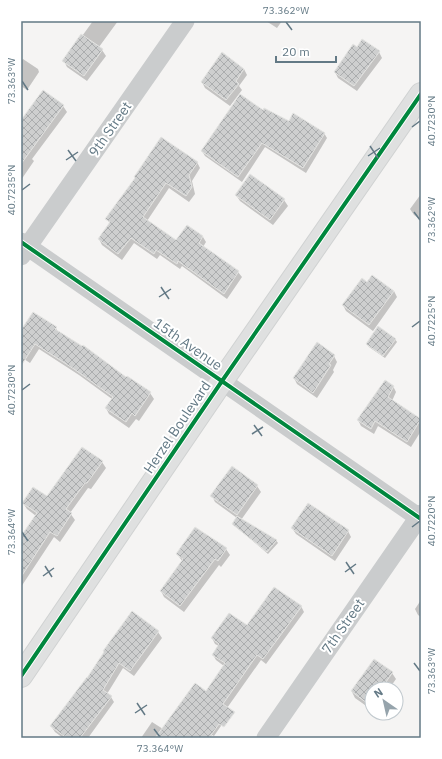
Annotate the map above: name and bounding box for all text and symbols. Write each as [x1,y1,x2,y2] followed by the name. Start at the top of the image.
[263,4,309,17] text: 73.362°W
[276,38,336,64] scale bar
[282,44,310,59] text: 20 m
[5,58,18,104] text: 73.363°W
[425,96,438,146] text: 40.7230°N
[85,98,135,160] street label: 9th Street
[5,165,18,215] text: 40.7235°N
[425,197,438,243] text: 73.362°W
[425,296,438,346] text: 40.7225°N
[150,314,226,374] street label: 15th Avenue
[5,365,18,415] text: 40.7230°N
[139,377,215,477] street label: Herzel Boulevard
[425,496,438,546] text: 40.7220°N
[5,509,18,555] text: 73.364°W
[318,595,368,657] street label: 7th Street
[425,648,438,694] text: 73.363°W
[364,681,404,721] north arrow
[371,685,386,701] text: N
[137,742,183,755] text: 73.364°W

